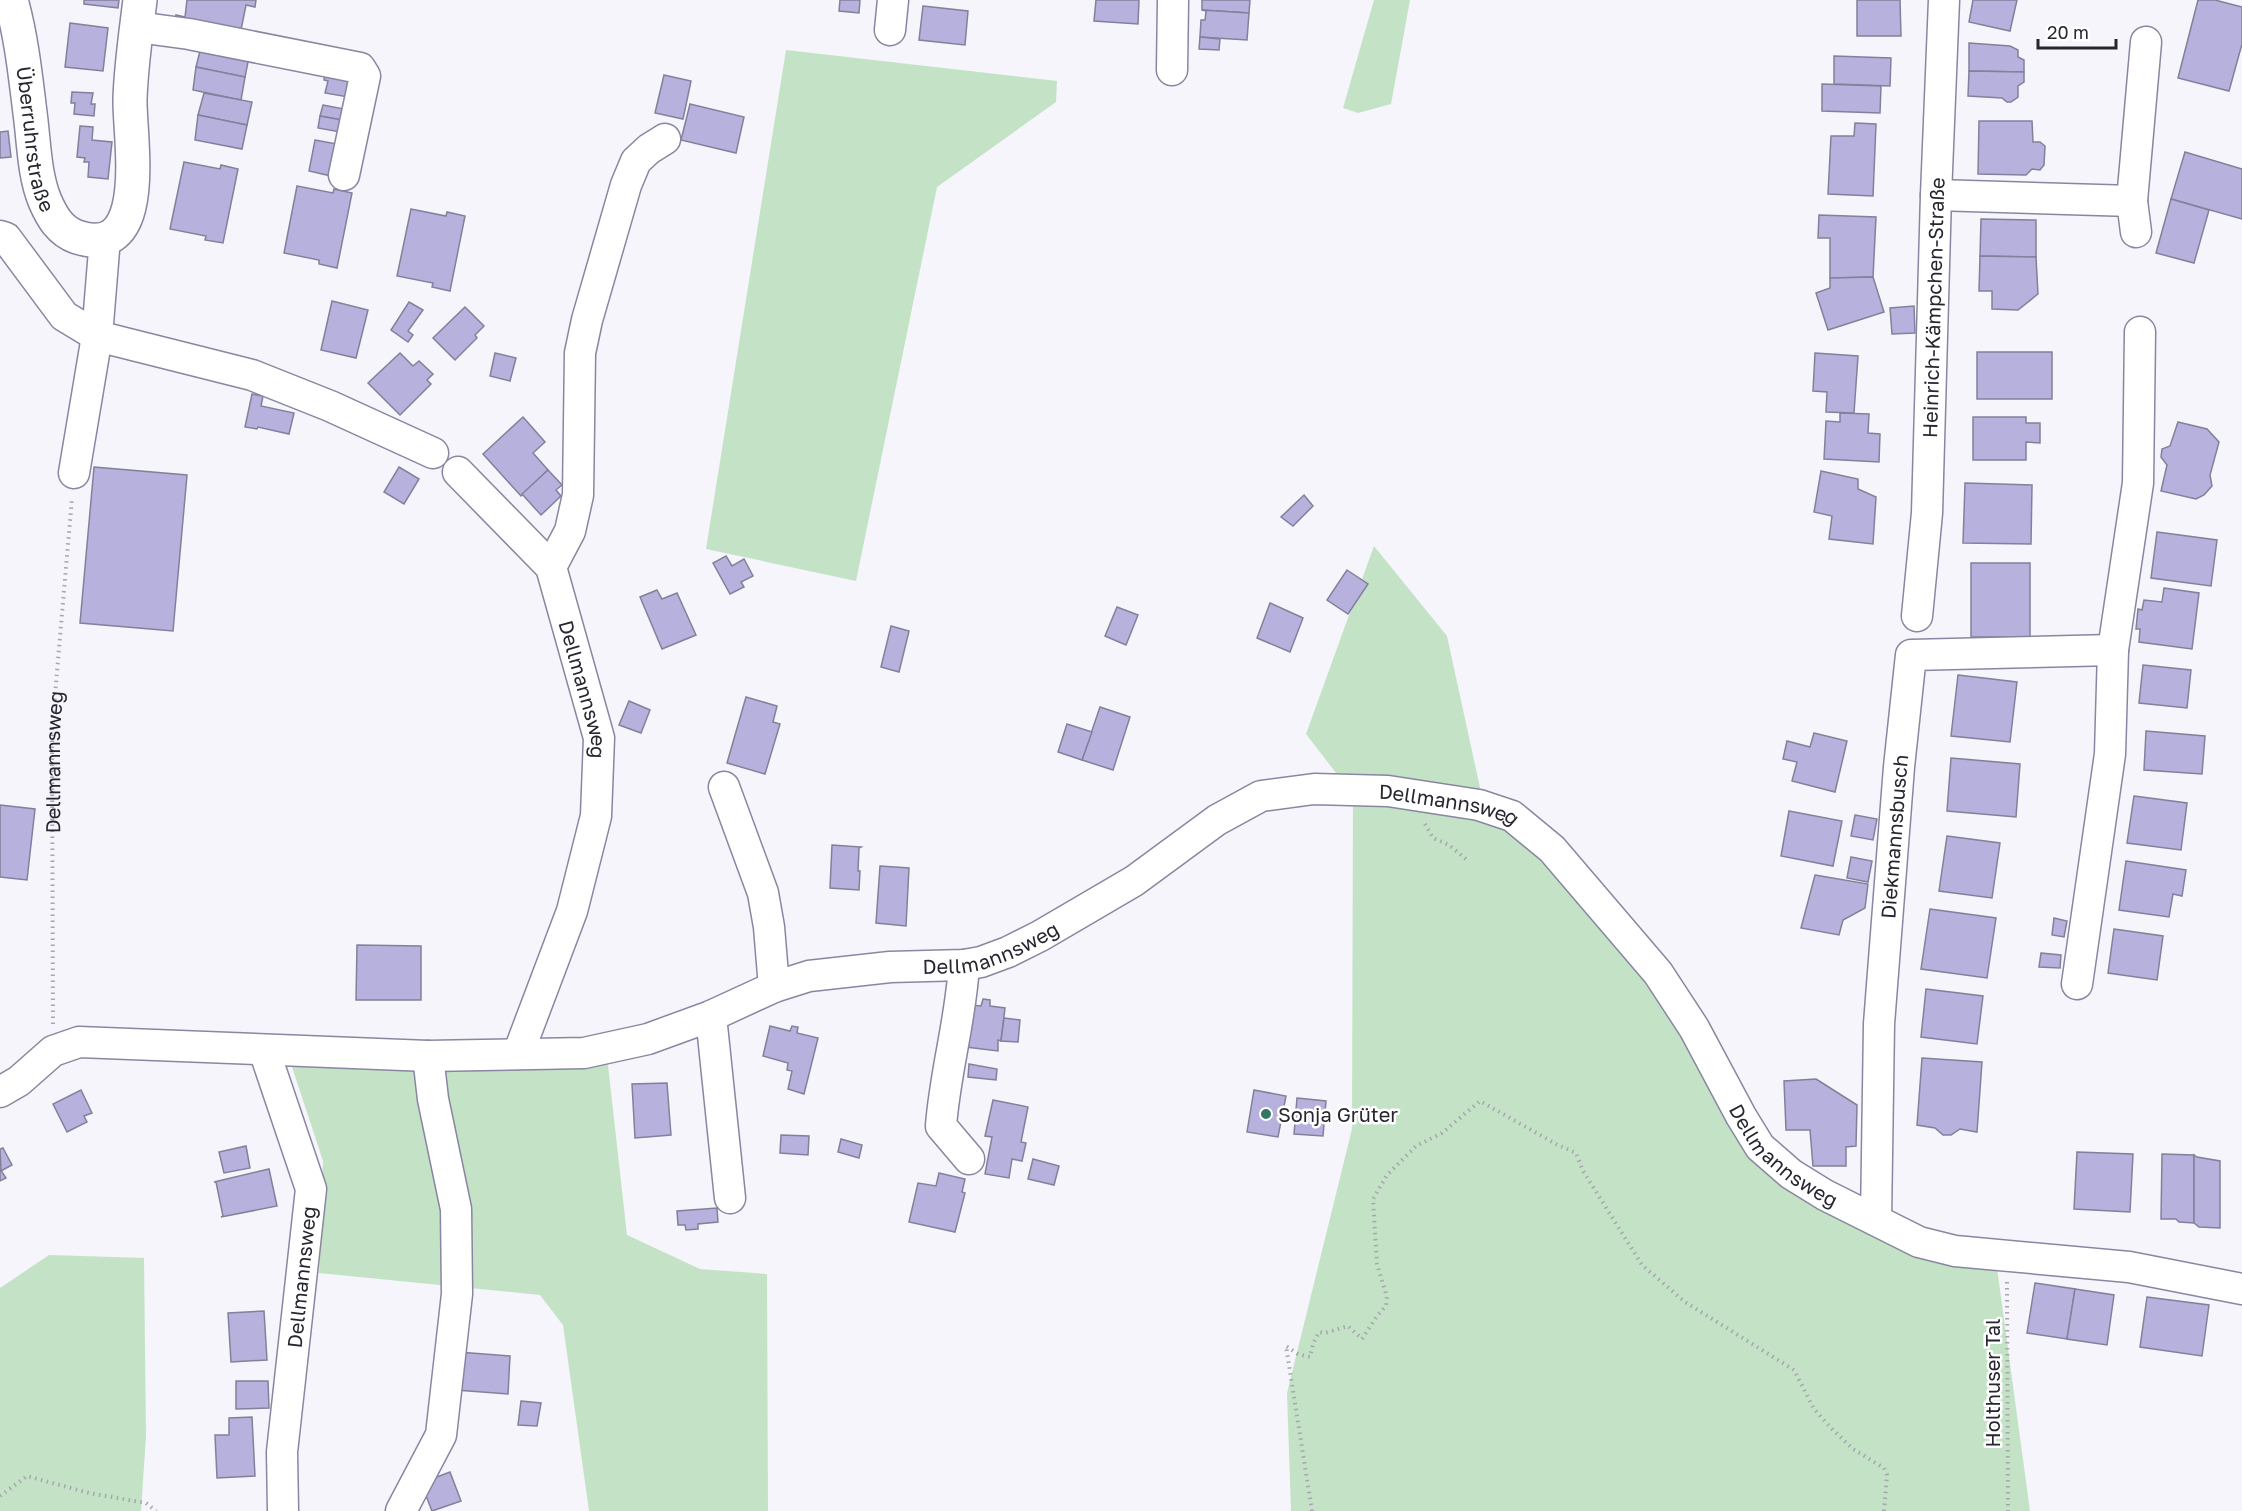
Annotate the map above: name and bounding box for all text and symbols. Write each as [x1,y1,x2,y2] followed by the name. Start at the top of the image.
[2038,12,2116,50] scale bar
[2047,21,2089,43] text: 20 m
[12,65,60,215] street label: Überruhrstraße
[1917,177,1949,438] street label: Heinrich-Kämpchen-Straße
[555,617,611,759] street label: Dellmannsweg
[40,690,67,833] street label: Dellmannsweg
[1875,753,1912,920] street label: Diekmannsbusch
[1379,779,1525,830] street label: Dellmannsweg
[922,916,1063,978] street label: Dellmannsweg
[1725,1100,1842,1212] street label: Dellmannsweg
[1278,1102,1398,1126] place label: Sonja Grüter
[1259,1107,1273,1121] marker: Sonja Grüter
[282,1205,320,1349] street label: Dellmannsweg
[1980,1319,2004,1447] street label: Holthuser Tal

